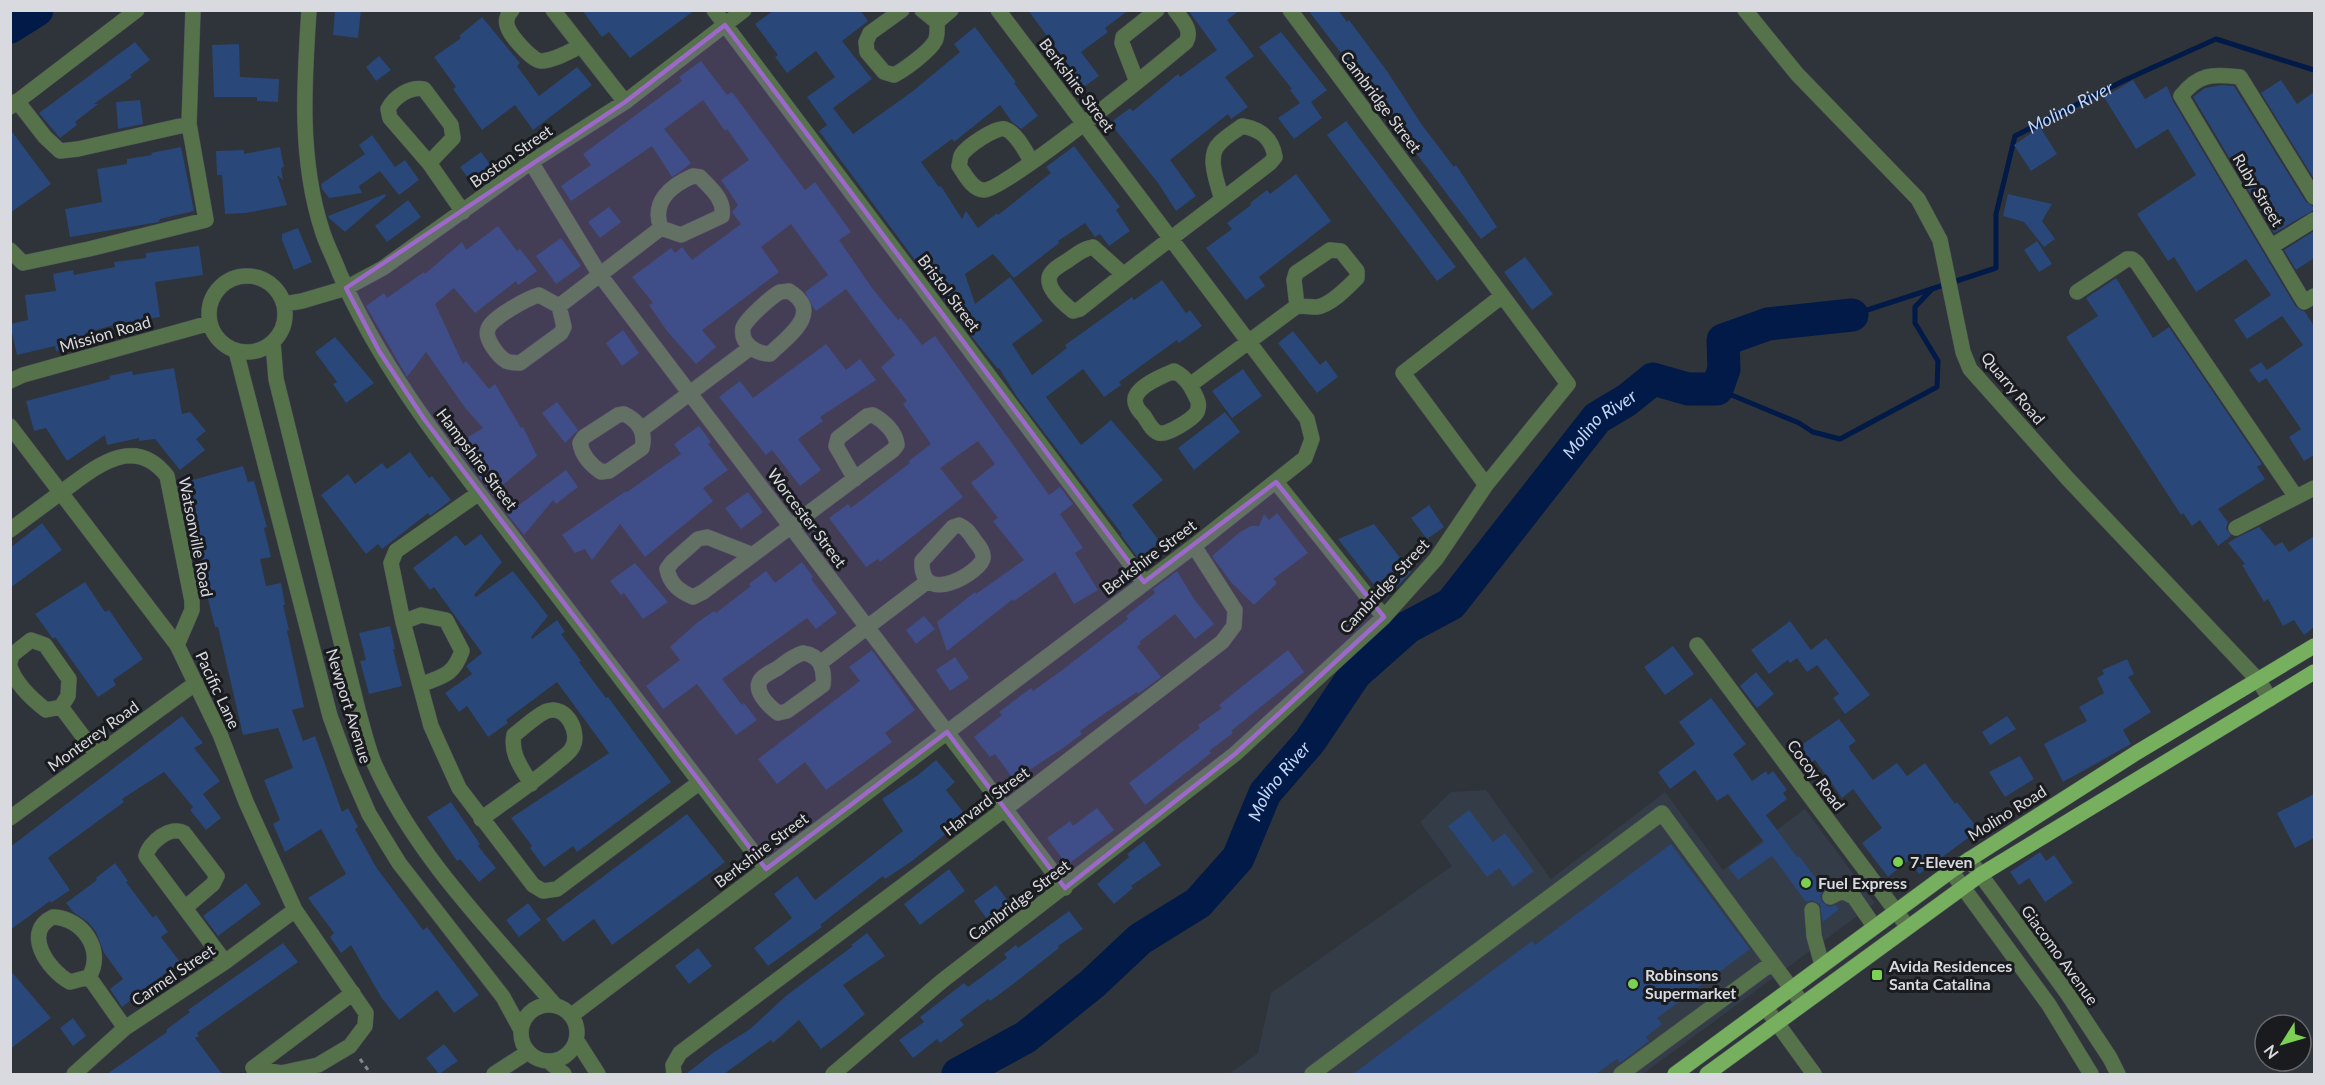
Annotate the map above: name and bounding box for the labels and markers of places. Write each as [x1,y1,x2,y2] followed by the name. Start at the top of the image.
[1910,852,1973,871] place label: 7-Eleven
[1891,855,1905,869] marker: 7-Eleven
[1818,873,1907,892] place label: Fuel Express
[1799,876,1813,890] marker: Fuel Express
[1888,956,2012,993] place label: Avida Residences Santa Catalina
[1645,965,1736,1002] place label: Robinsons Supermarket
[1870,968,1884,982] marker: Avida Residences Santa Catalina
[1626,977,1640,991] marker: Robinsons Supermarket

